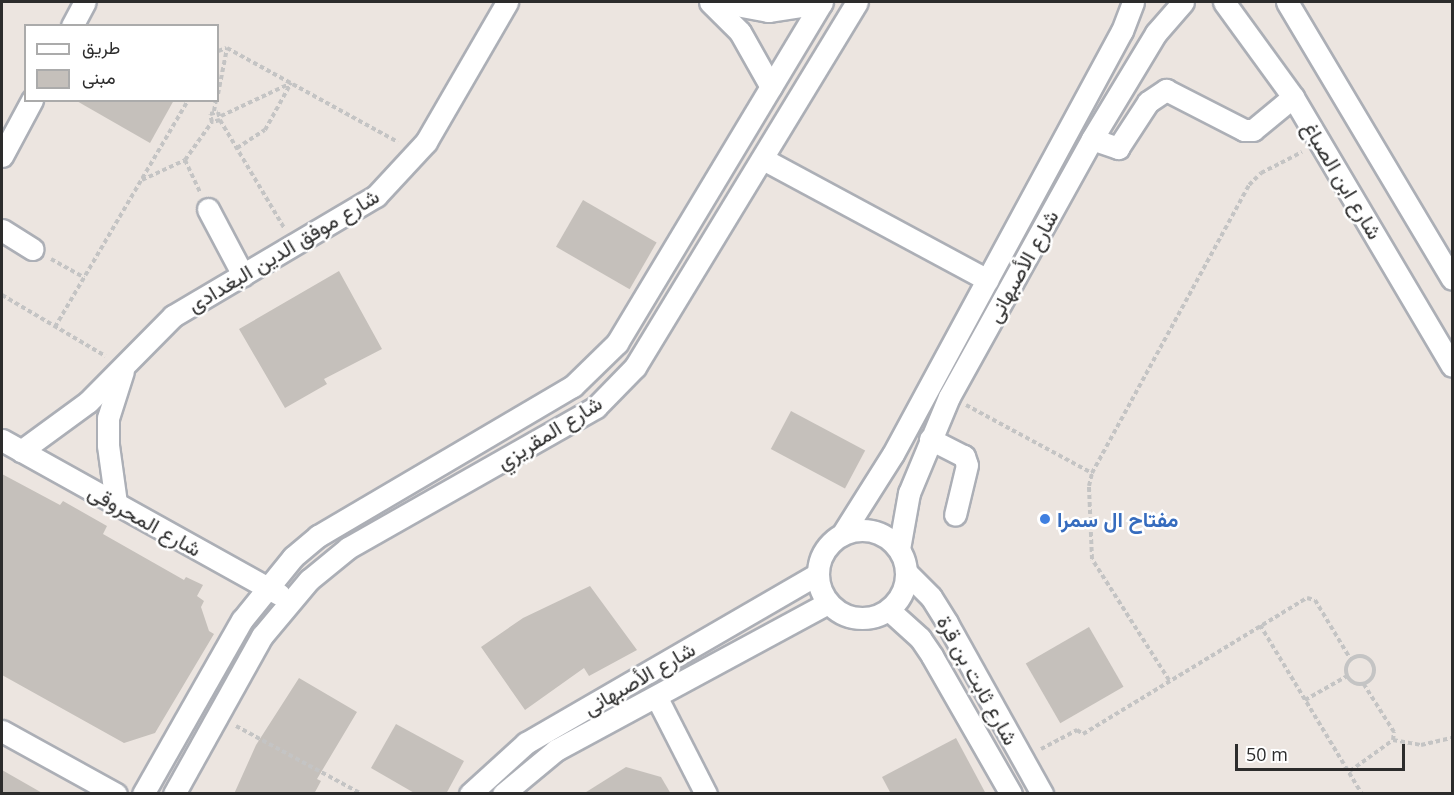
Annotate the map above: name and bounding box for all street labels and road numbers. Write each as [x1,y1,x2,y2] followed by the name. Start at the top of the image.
[1298,116,1388,244] street label: شارع ابن الصباغ
[183,183,383,317] street label: شارع موفق الدين البغدادى
[981,205,1063,327] street label: شارع الأصبهانى
[492,390,606,474] street label: شارع المقريزي
[84,479,206,561] street label: شارع المحروقى
[932,611,1024,749] street label: شارع ثابت بن قرة
[579,636,699,720] street label: شارع الأصبهانى

